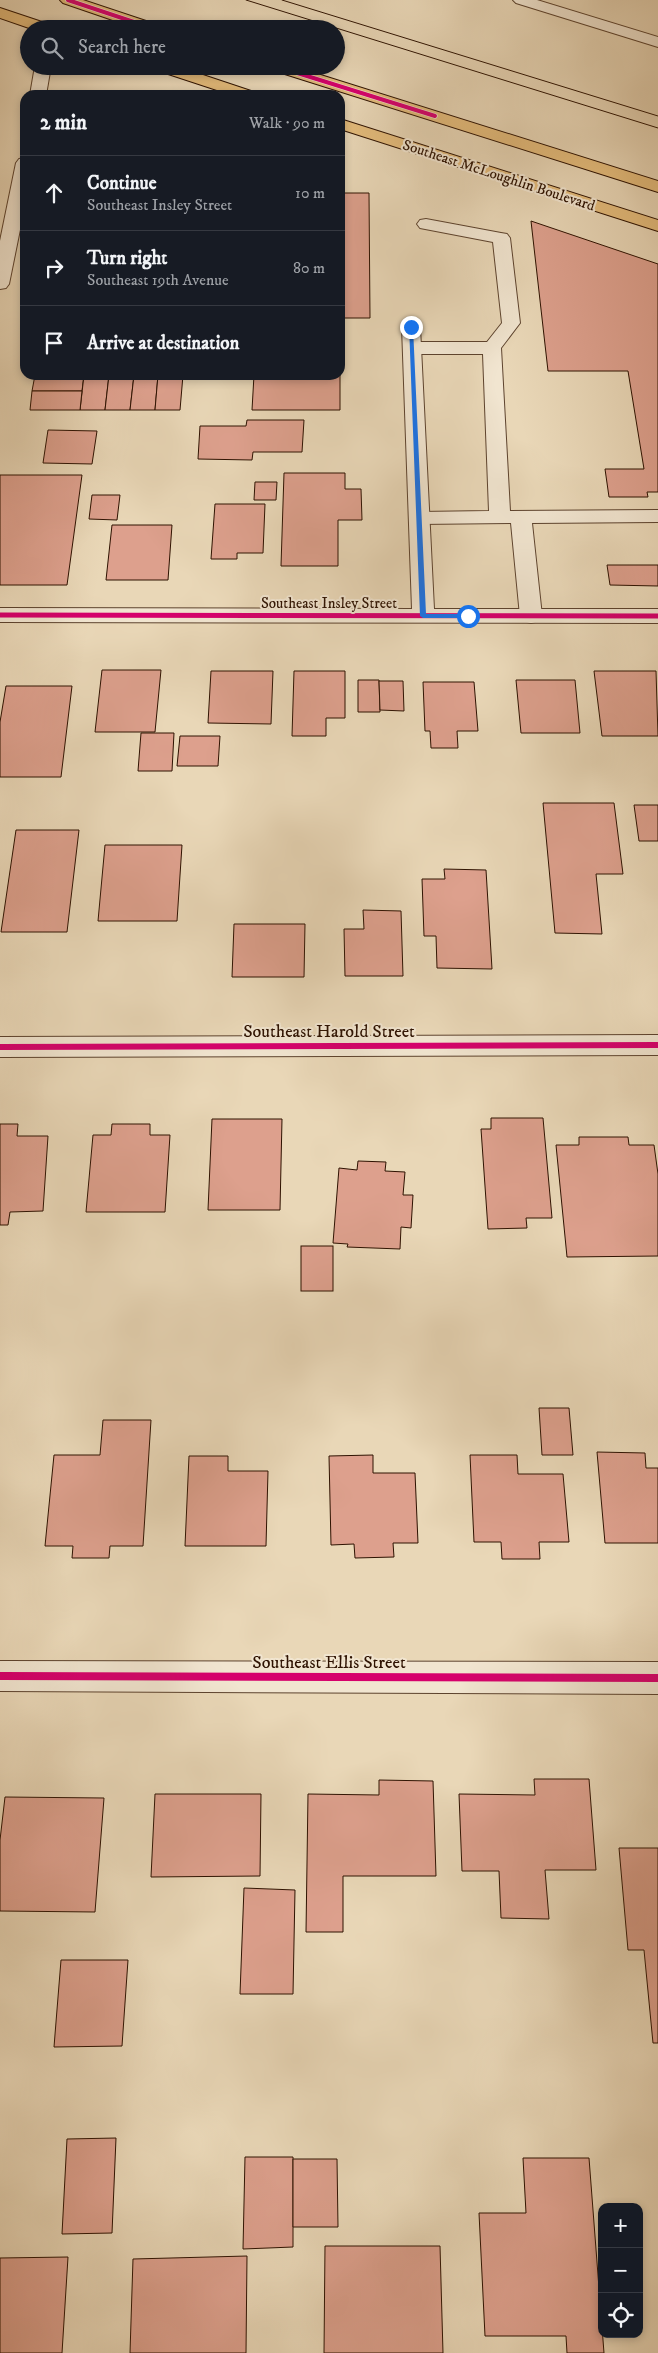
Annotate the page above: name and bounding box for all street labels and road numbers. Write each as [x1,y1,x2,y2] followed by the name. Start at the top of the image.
[400,135,598,216] street label: Southeast McLoughlin Boulevard
[261,594,397,613] street label: Southeast Insley Street
[243,1021,415,1043] street label: Southeast Harold Street
[252,1652,406,1674] street label: Southeast Ellis Street

